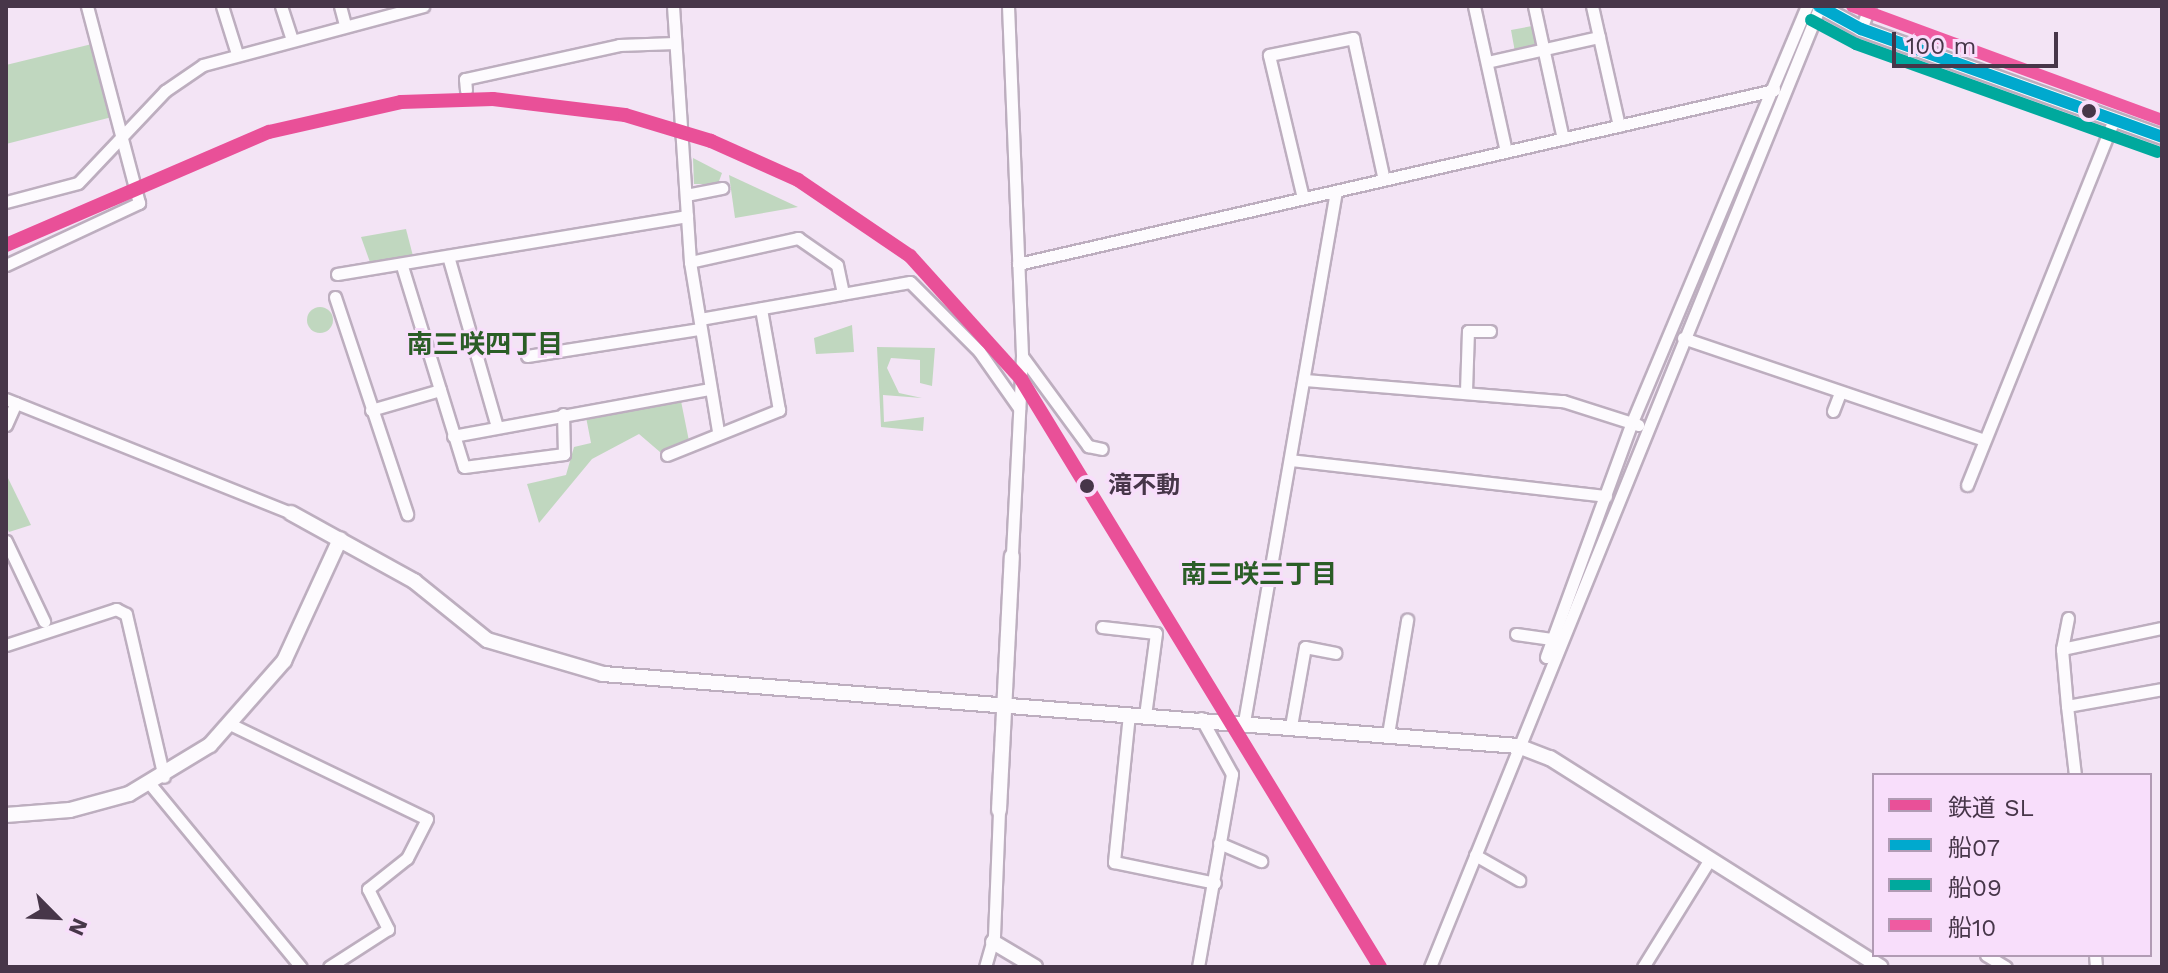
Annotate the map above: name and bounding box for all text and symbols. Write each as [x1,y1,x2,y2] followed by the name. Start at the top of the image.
[1896,16,2062,66] scale bar
[1906,32,1976,60] text: 100 m
[2081,103,2097,119] unlabelled marker
[407,329,563,361] district label: 南三咲四丁目
[1073,472,1101,500] marker: 滝不動
[1108,472,1180,500] place label: 滝不動
[1181,559,1337,591] district label: 南三咲三丁目
[1872,773,2152,957] legend
[1948,794,2034,822] text: 鉄道 SL
[1948,834,2000,862] text: 船07
[1948,874,2002,902] text: 船09
[16,877,96,957] north arrow
[64,914,93,940] text: N
[1948,914,1996,942] text: 船10

